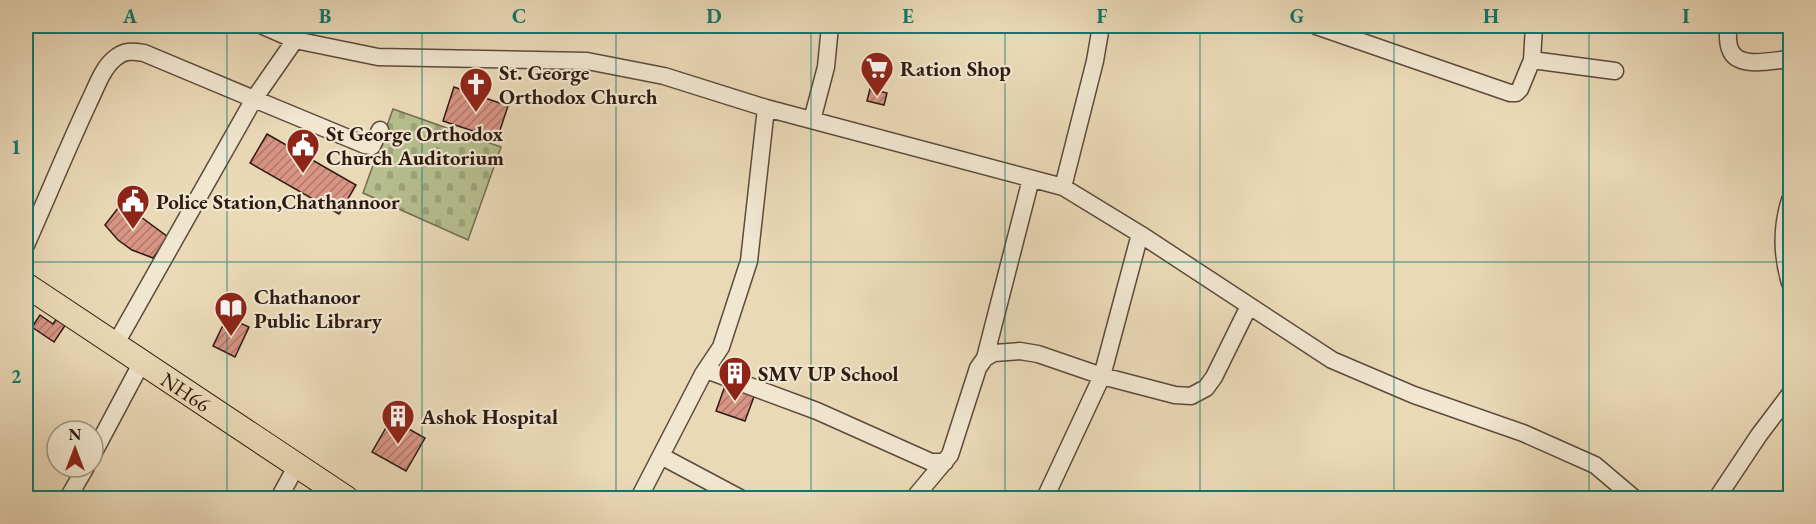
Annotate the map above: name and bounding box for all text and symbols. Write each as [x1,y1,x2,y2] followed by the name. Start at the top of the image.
[122,3,138,29] text: A
[319,3,331,29] text: B
[512,3,526,29] text: C
[706,3,722,29] text: D
[902,3,914,29] text: E
[1097,3,1108,29] text: F
[1290,3,1304,29] text: G
[1483,3,1499,29] text: H
[1682,3,1690,29] text: I
[859,50,895,97] supermarket icon: Ration Shop
[900,55,1011,82] place label: Ration Shop
[499,59,658,110] place label: St. George Orthodox Church
[458,66,494,113] church icon: St. George Orthodox Church
[326,120,504,171] place label: St George Orthodox Church Auditorium
[285,127,321,174] public building icon: St George Orthodox Church Auditorium
[11,134,21,160] text: 1
[115,183,151,230] public building icon: Police Station,Chathannoor
[156,188,400,215] place label: Police Station,Chathannoor
[254,283,383,334] place label: Chathanoor Public Library
[213,290,249,337] library icon: Chathanoor Public Library
[717,355,753,402] building icon: SMV UP School
[758,360,898,387] place label: SMV UP School
[11,363,22,389] text: 2
[156,365,216,418] street label: NH66
[380,398,416,445] building icon: Ashok Hospital
[420,403,558,430] place label: Ashok Hospital
[45,419,105,479] north arrow
[69,424,82,445] text: N

